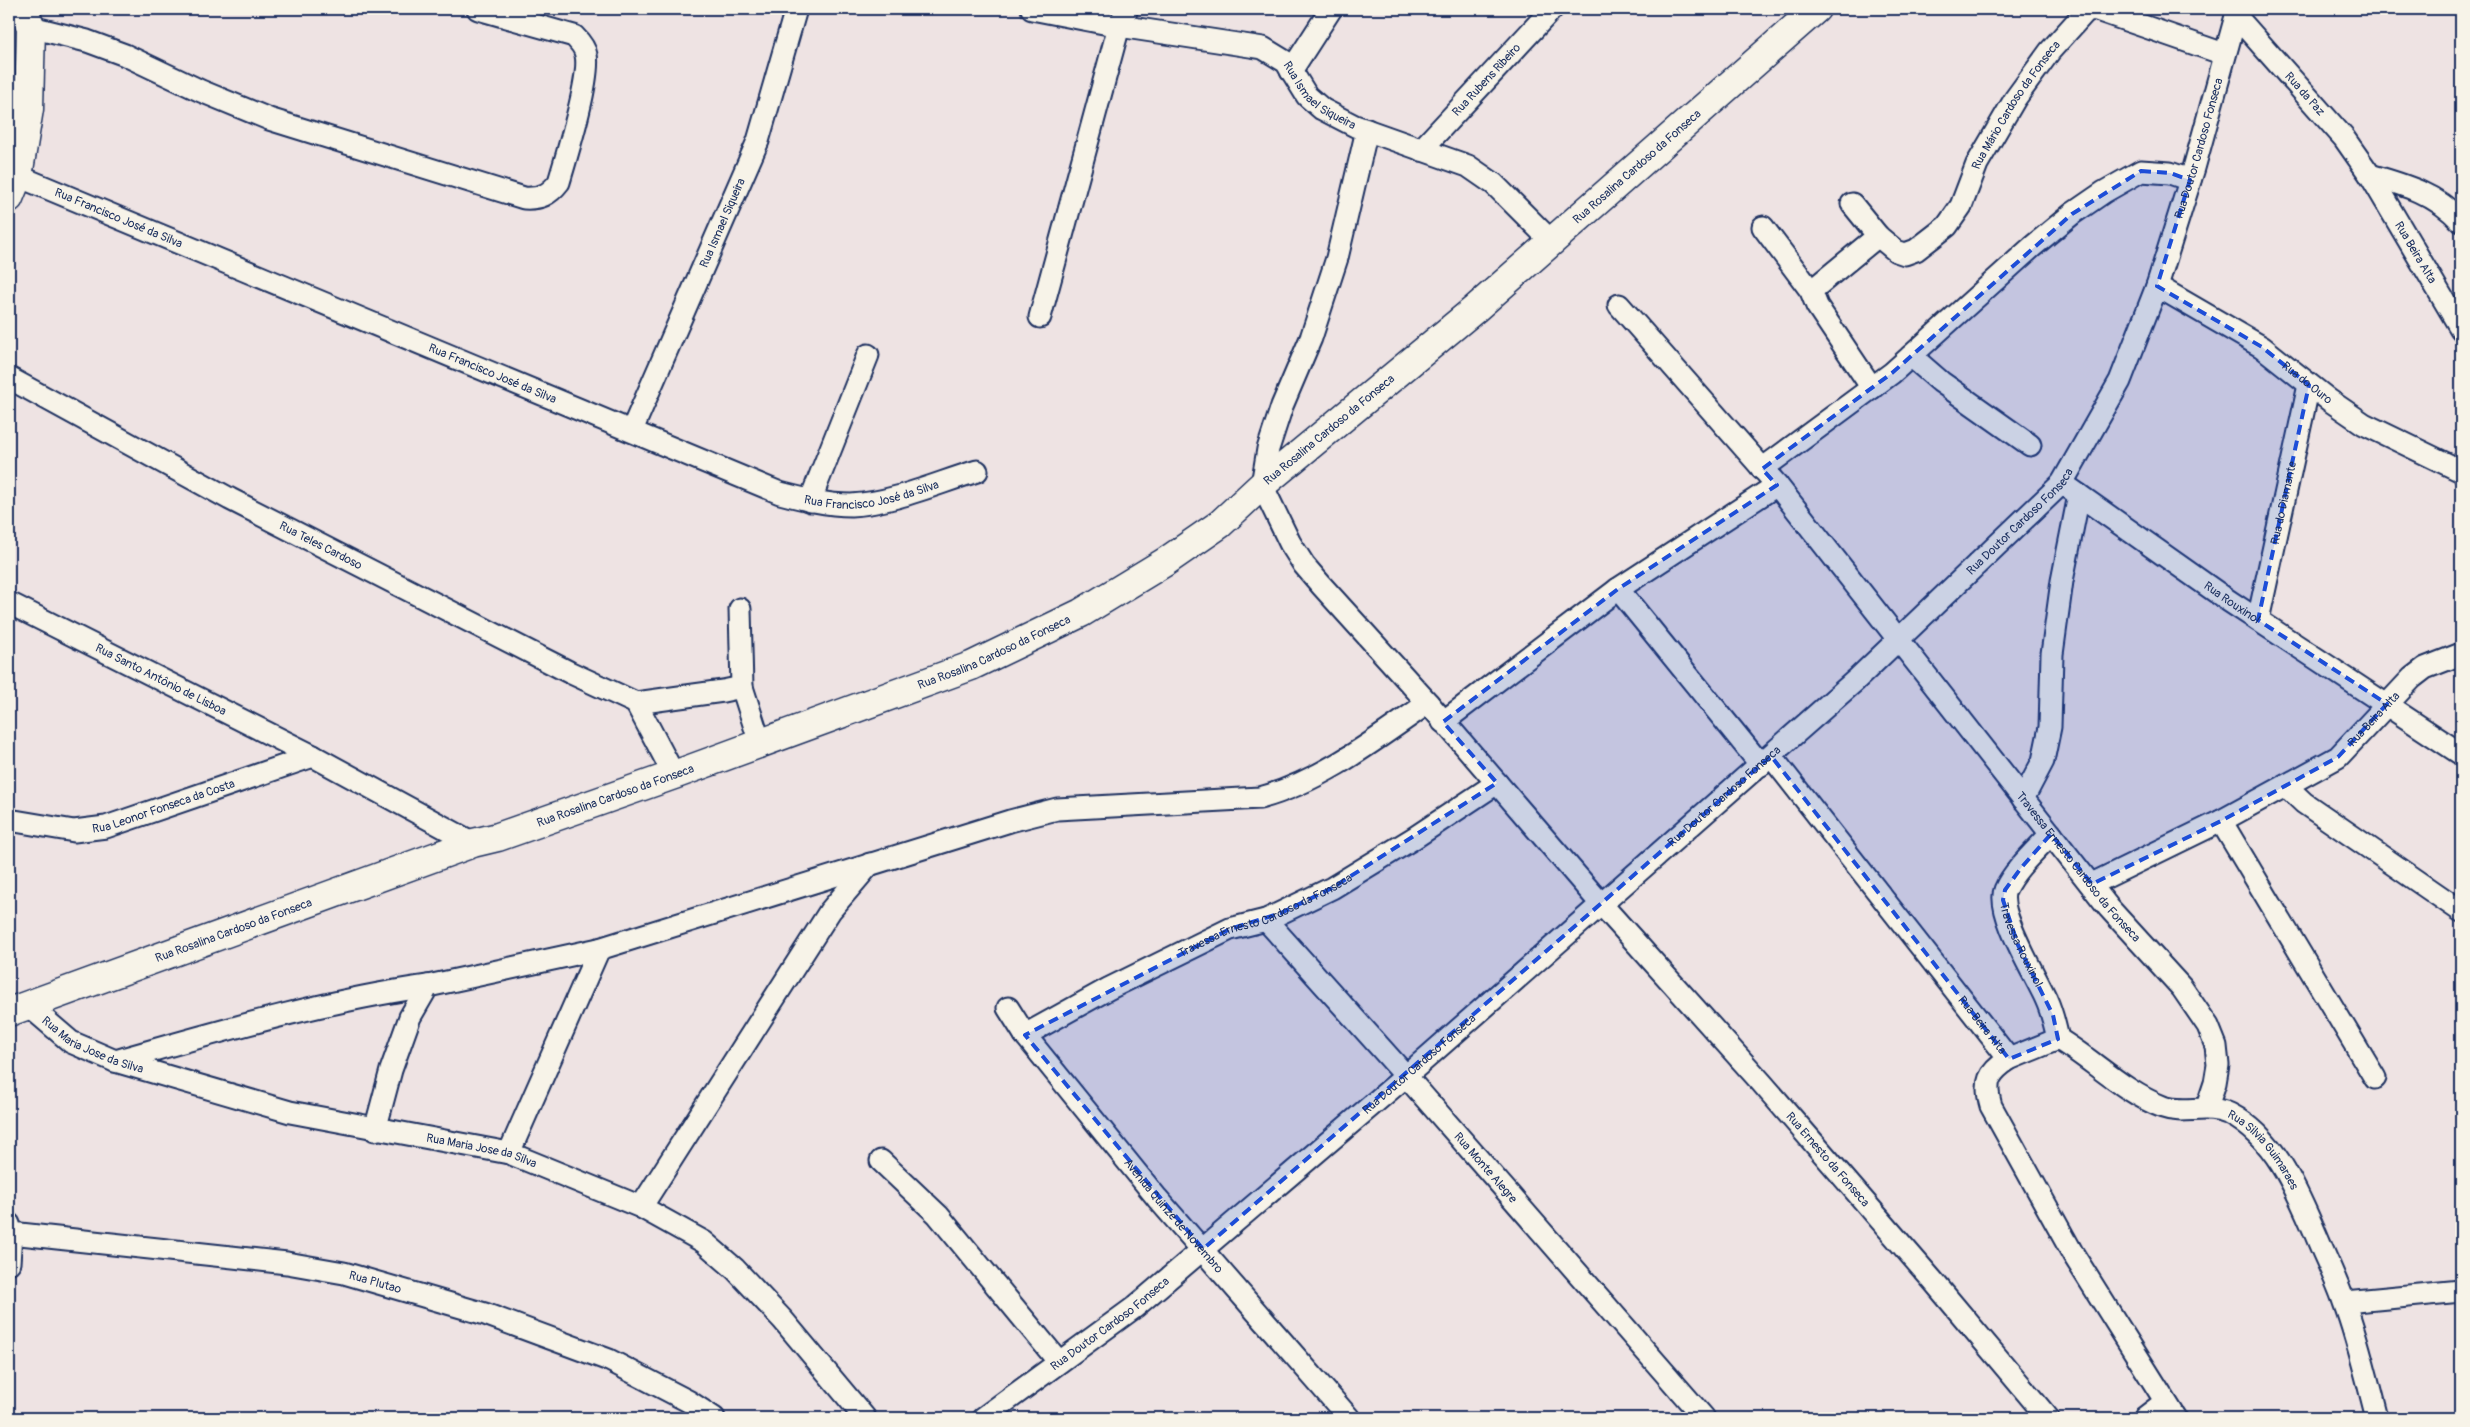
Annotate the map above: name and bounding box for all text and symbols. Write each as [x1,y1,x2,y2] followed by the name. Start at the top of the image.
[1969,37,2064,172] street label: Rua Mário Cardoso da Fonseca
[1449,40,1525,120] street label: Rua Rubens Ribeiro
[1279,59,1359,133] street label: Rua Ismael Siqueira
[2281,69,2328,119] street label: Rua da Paz
[2172,76,2227,220] street label: Rua Doutor Cardoso Fonseca
[1570,106,1705,227] street label: Rua Rosalina Cardoso da Fonseca
[697,175,749,270] street label: Rua Ismael Siqueira
[52,185,185,252] street label: Rua Francisco José da Silva
[2391,219,2440,287] street label: Rua Beira Alta
[426,341,559,407] street label: Rua Francisco José da Silva
[2279,359,2335,408] street label: Rua do Ouro
[1261,371,1398,489] street label: Rua Rosalina Cardoso da Fonseca
[2268,460,2300,546] street label: Rua do Diamante
[1964,465,2077,578] street label: Rua Doutor Cardoso Fonseca
[803,477,941,513] street label: Rua Francisco José da Silva
[277,519,365,573] street label: Rua Teles Cardoso
[2201,579,2263,628] street label: Rua Rouxinol
[916,612,1073,693] street label: Rua Rosalina Cardoso da Fonseca
[93,641,229,719] street label: Rua Santo Antônio de Lisboa
[2345,688,2404,750] street label: Rua Beira Alta
[1665,743,1784,850] street label: Rua Doutor Cardoso Fonseca
[535,761,697,831] street label: Rua Rosalina Cardoso da Fonseca
[91,776,237,837] street label: Rua Leonor Fonseca da Costa
[2013,789,2144,946] street label: Travessa Ernesto Cardoso da Fonseca
[1176,870,1356,961] street label: Travessa Ernesto Cardoso da Fonseca
[153,895,315,966] street label: Rua Rosalina Cardoso da Fonseca
[1996,902,2046,990] street label: Travessa Rouxinol
[1954,993,2010,1058] street label: Rua Beira Alta
[1360,1011,1479,1118] street label: Rua Doutor Cardoso Fonseca
[38,1013,146,1077] street label: Rua Maria Jose da Silva
[2225,1107,2302,1193] street label: Rua Silvia Guimaraes
[1782,1109,1873,1210] street label: Rua Ernesto da Fonseca
[1451,1129,1520,1206] street label: Rua Monte Alegre
[425,1131,539,1172] street label: Rua Maria Jose da Silva
[1120,1156,1227,1277] street label: Avenida Quinze de Novembro
[347,1268,403,1297] street label: Rua Plutao
[1048,1274,1173,1374] street label: Rua Doutor Cardoso Fonseca

